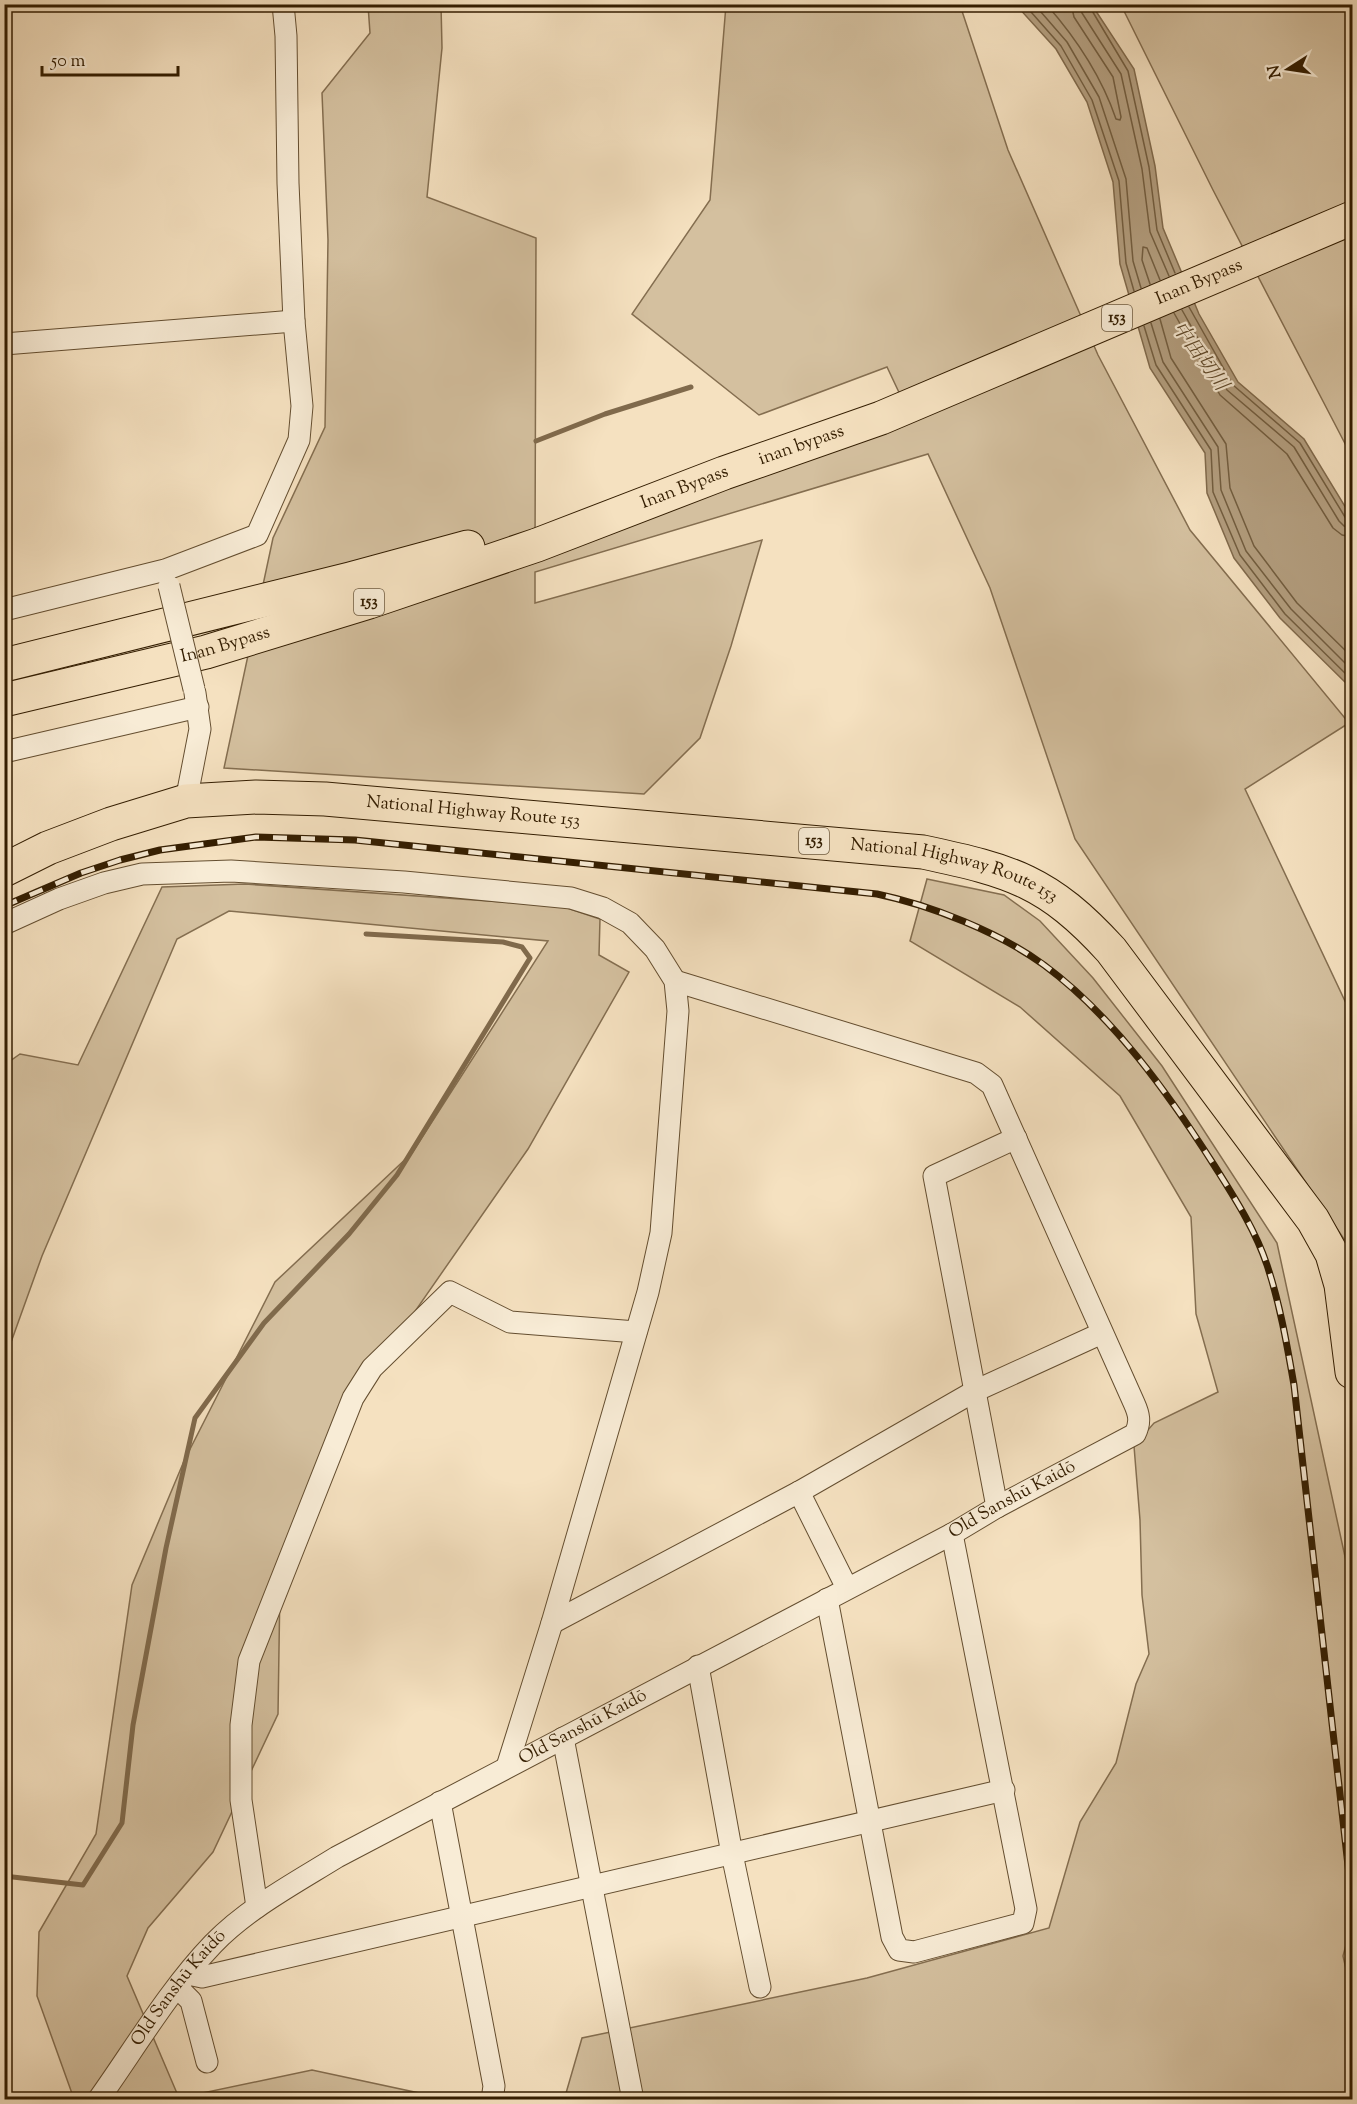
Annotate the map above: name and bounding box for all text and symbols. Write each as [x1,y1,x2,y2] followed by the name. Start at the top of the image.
[42,39,178,77] scale bar
[1258,39,1318,99] north arrow
[50,49,86,75] text: 50 m
[1263,63,1288,80] text: N
[1152,253,1247,313] street label: Inan Bypass
[1102,305,1132,331] road number: 153
[1164,316,1235,400] water label: 中田切川
[755,419,848,473] street label: inan bypass
[637,459,732,517] street label: Inan Bypass
[354,589,384,615] road number: 153
[178,620,273,671] street label: Inan Bypass
[365,790,581,835] street label: National Highway Route 153
[799,828,829,854] road number: 153
[849,833,1063,910] street label: National Highway Route 153
[944,1454,1081,1546] street label: Old Sanshū Kaidō
[514,1683,652,1772] street label: Old Sanshū Kaidō
[125,1924,233,2052] street label: Old Sanshū Kaidō

